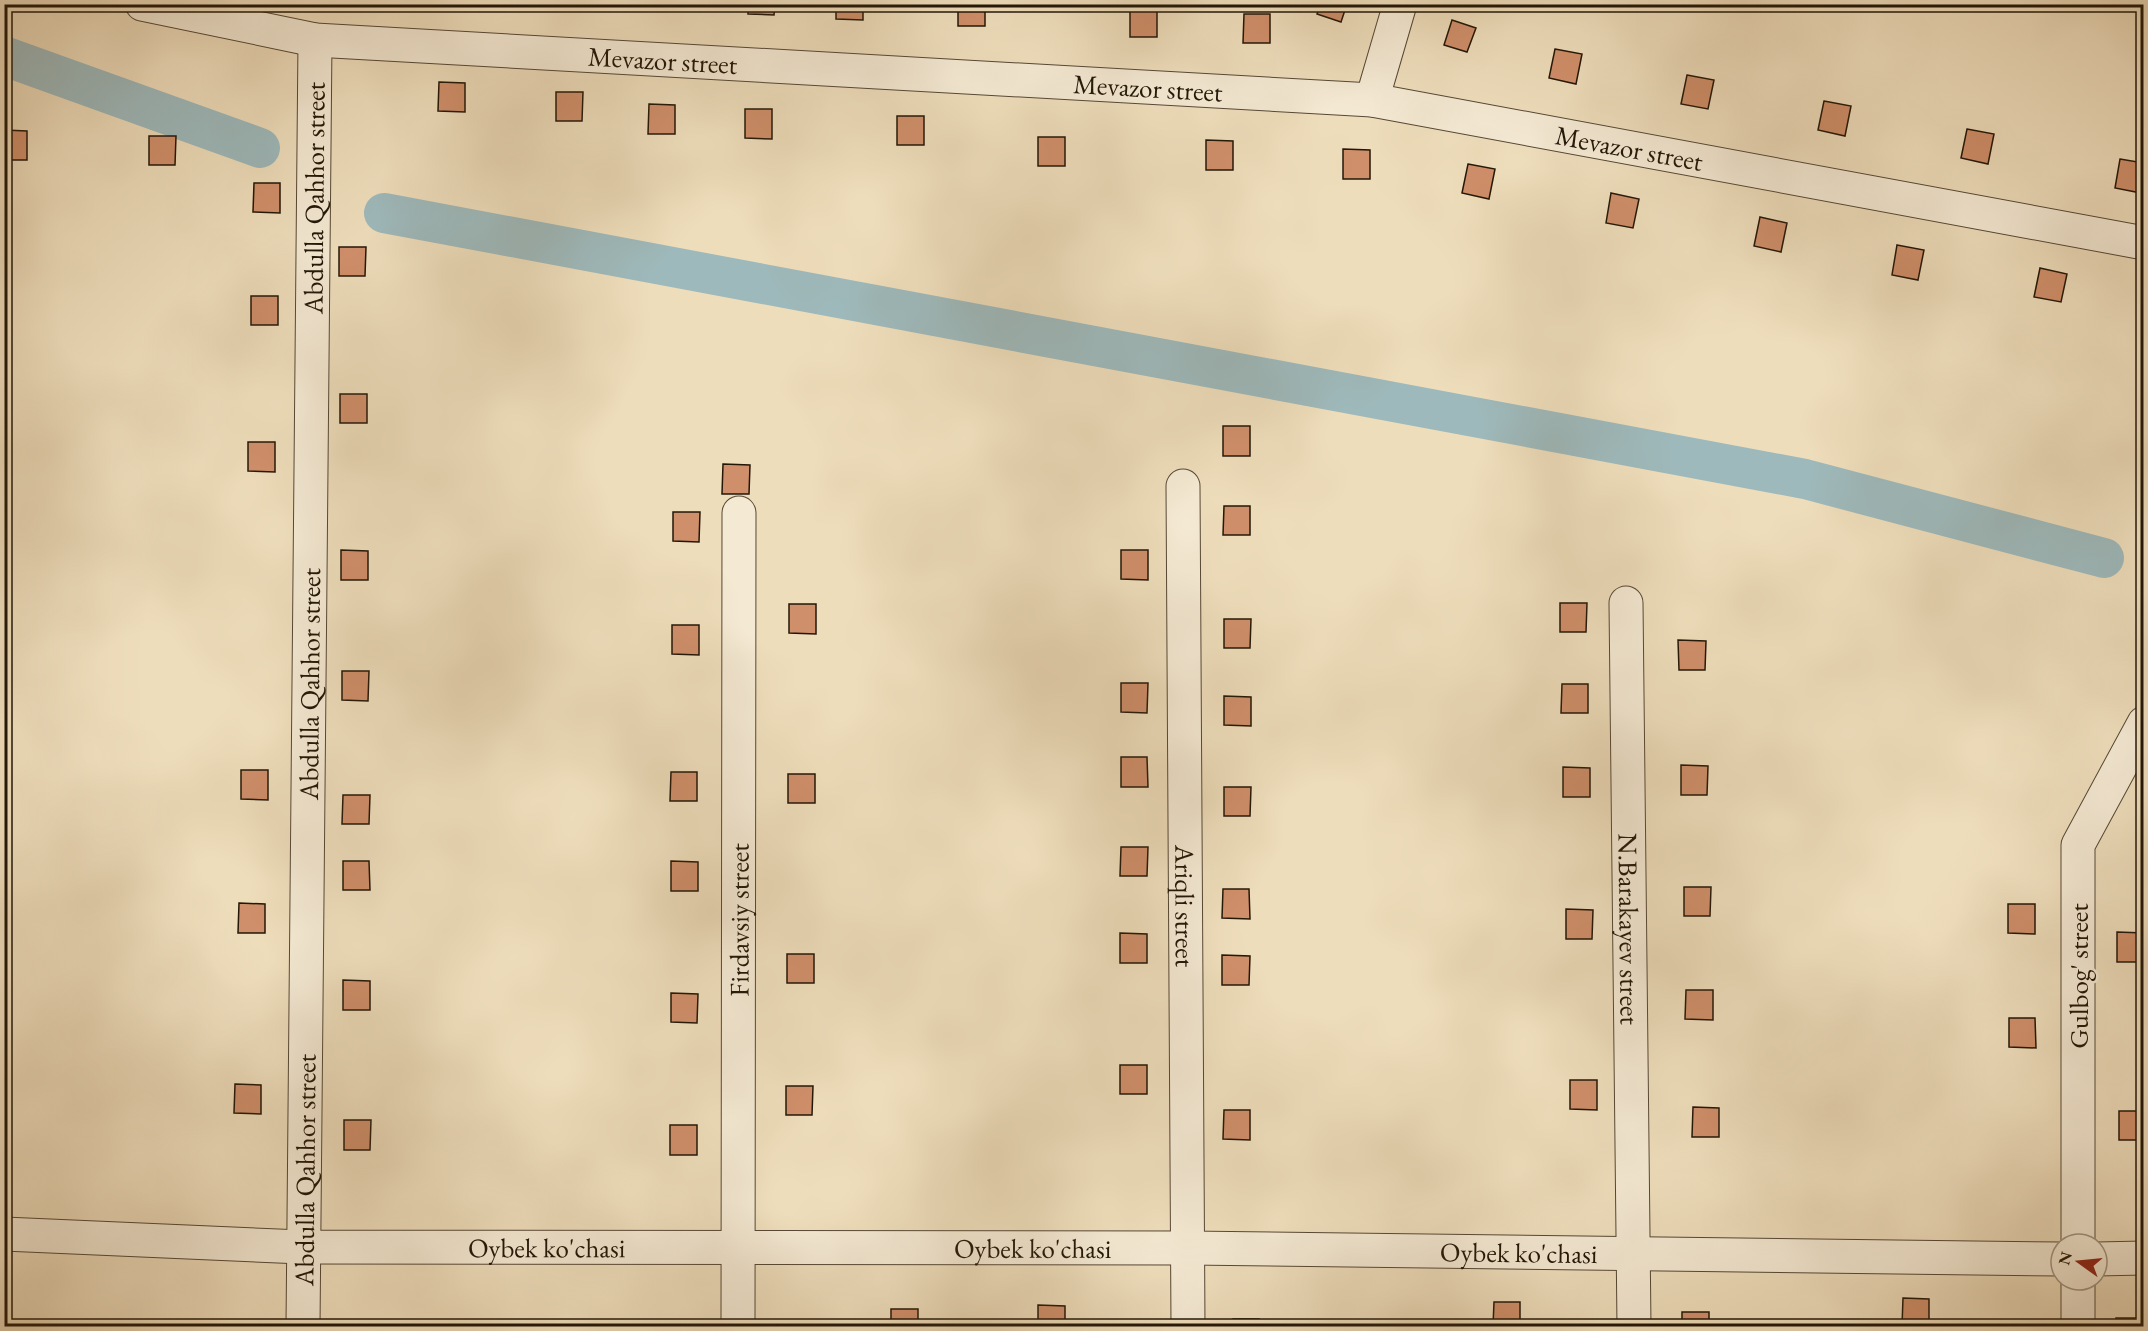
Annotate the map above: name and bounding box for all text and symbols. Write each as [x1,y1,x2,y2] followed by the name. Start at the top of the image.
[587,38,739,81] street label: Mevazor street
[1072,66,1224,109] street label: Mevazor street
[295,81,332,315] street label: Abdulla Qahhor street
[1553,117,1706,179] street label: Mevazor street
[290,567,328,801] street label: Abdulla Qahhor street
[1611,833,1648,1026] street label: N.Barakayev street
[721,843,756,997] street label: Firdavsiy street
[1168,844,1203,968] street label: Ariqli street
[2061,903,2096,1049] street label: Gulbog' street
[286,1053,323,1287] street label: Abdulla Qahhor street
[468,1230,626,1265] street label: Oybek ko'chasi
[954,1230,1112,1265] street label: Oybek ko'chasi
[2049,1232,2109,1292] north arrow
[1440,1234,1598,1271] street label: Oybek ko'chasi
[2053,1249,2077,1267] text: N

